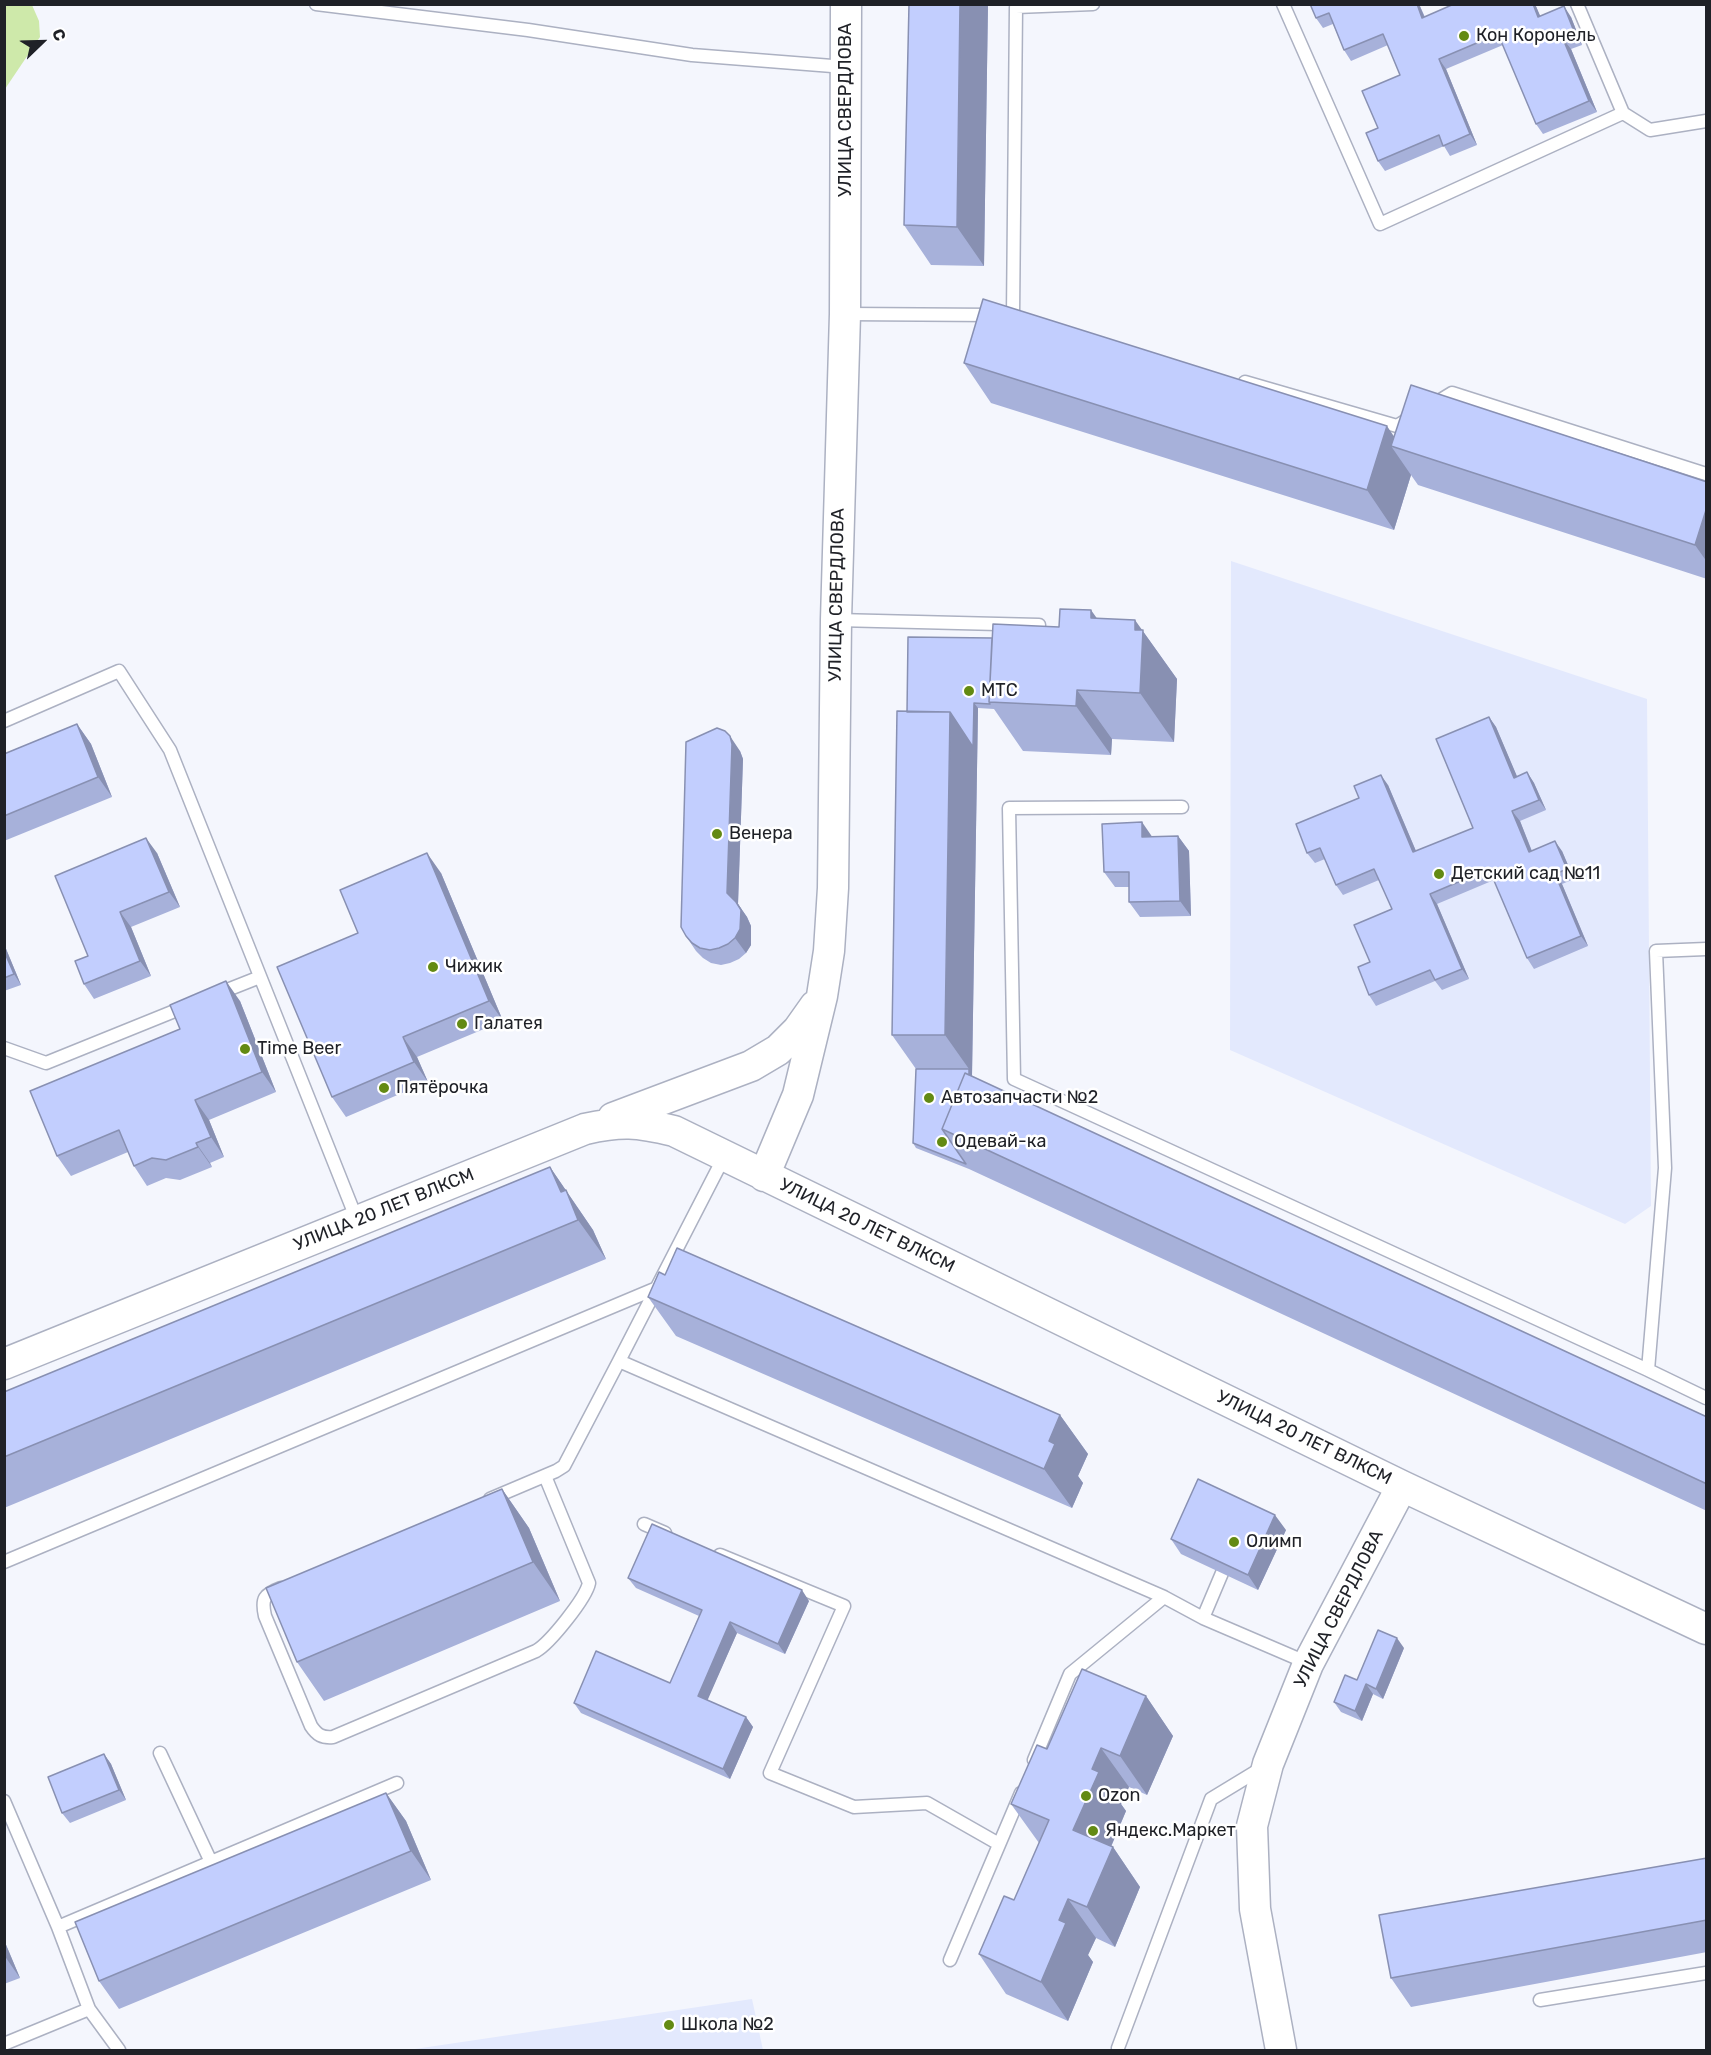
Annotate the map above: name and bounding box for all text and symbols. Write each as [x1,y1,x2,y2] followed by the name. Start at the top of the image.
[12,12,72,72] north arrow
[835,23,857,197] street label: УЛИЦА СВЕРДЛОВА
[1476,25,1595,47] place label: Кон Коронель
[48,26,70,44] text: С
[1457,29,1471,43] marker: Кон Коронель
[825,508,849,682] street label: УЛИЦА СВЕРДЛОВА
[981,680,1018,702] place label: МТС
[962,684,976,698] marker: МТС
[729,823,793,845] place label: Венера
[710,827,724,841] marker: Венера
[1451,863,1600,885] place label: Детский сад №11
[1432,867,1446,881] marker: Детский сад №11
[445,956,503,978] place label: Чижик
[426,960,440,974] marker: Чижик
[474,1013,543,1035] place label: Галатея
[455,1017,469,1031] marker: Галатея
[257,1038,341,1060] place label: Time Beer
[238,1042,252,1056] marker: Time Beer
[396,1077,489,1099] place label: Пятёрочка
[377,1081,391,1095] marker: Пятёрочка
[941,1087,1098,1109] place label: Автозапчасти №2
[922,1091,936,1105] marker: Автозапчасти №2
[954,1131,1046,1153] place label: Одевай-ка
[935,1135,949,1149] marker: Одевай-ка
[291,1164,477,1256] street label: УЛИЦА 20 ЛЕТ ВЛКСМ
[776,1174,958,1278] street label: УЛИЦА 20 ЛЕТ ВЛКСМ
[1213,1386,1395,1490] street label: УЛИЦА 20 ЛЕТ ВЛКСМ
[1290,1527,1388,1691] street label: УЛИЦА СВЕРДЛОВА
[1246,1531,1302,1553] place label: Олимп
[1227,1535,1241,1549] marker: Олимп
[1098,1785,1140,1807] place label: Ozon
[1079,1789,1093,1803] marker: Ozon
[1105,1820,1236,1842] place label: Яндекс.Маркет
[1086,1824,1100,1838] marker: Яндекс.Маркет
[681,2014,774,2036] place label: Школа №2
[662,2018,676,2032] marker: Школа №2

